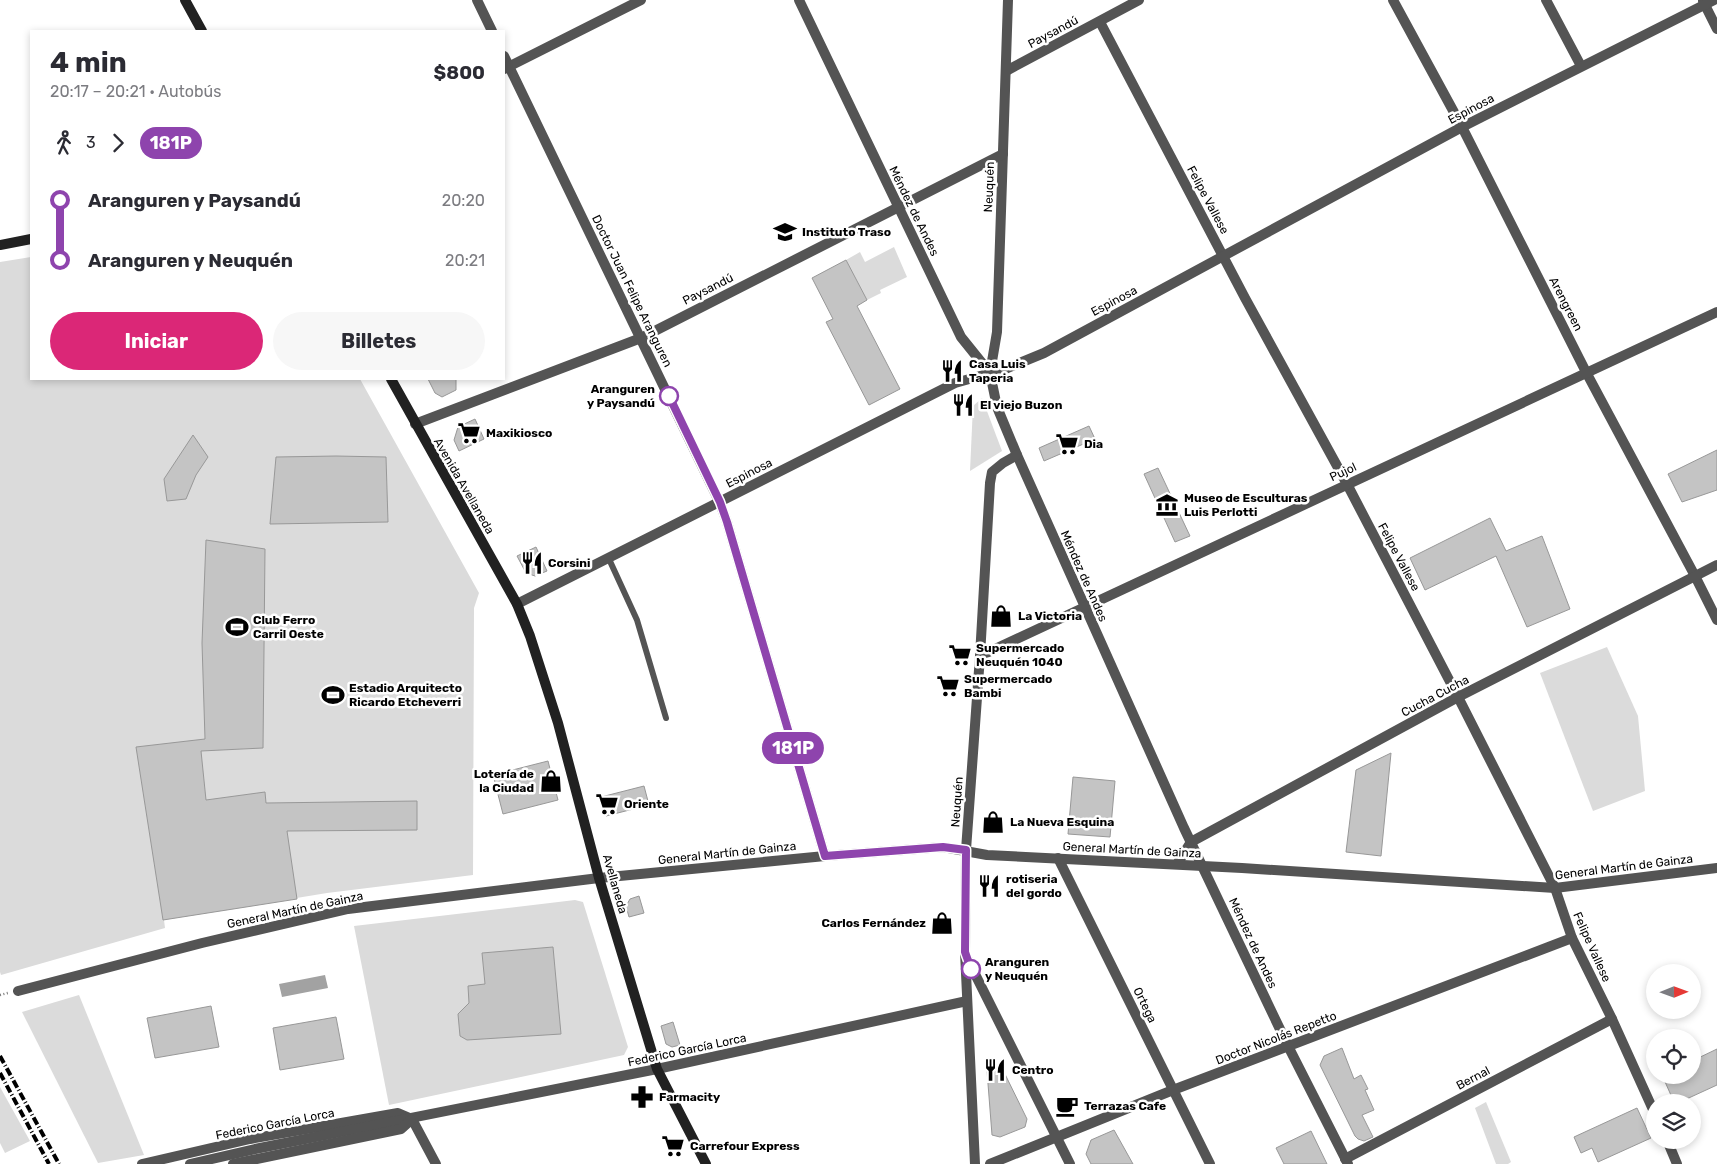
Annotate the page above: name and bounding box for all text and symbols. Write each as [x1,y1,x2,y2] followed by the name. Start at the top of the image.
[1025,13,1081,51] street label: Paysandú
[50,46,127,79] text: 4 min
[434,61,485,84] text: $800
[50,82,221,101] text: 20:17 – 20:21 · Autobús
[1445,91,1497,127] street label: Espinosa
[50,129,78,157] icon: walk
[104,129,132,157] icon: forward
[150,132,192,154] text: 181P
[86,133,96,152] text: 3
[981,161,997,213] street label: Neuquén
[886,164,942,258] street label: Méndez de Andes
[1184,164,1232,237] street label: Felipe Vallese
[88,189,301,212] text: Aranguren y Paysandú
[442,191,485,210] text: 20:20
[589,213,675,369] street label: Doctor Juan Felipe Aranguren
[772,219,798,245] school or university icon: Instituto Traso
[802,225,891,239] place label: Instituto Traso
[88,249,293,272] text: Aranguren y Neuquén
[445,251,485,270] text: 20:21
[680,270,736,308] street label: Paysandú
[1546,275,1586,333] street label: Arengreen
[1088,283,1140,319] street label: Espinosa
[50,312,263,370] button: Iniciar
[273,312,485,370] button: Billetes
[969,357,1026,385] place label: Casa Luis Taperia
[939,358,965,384] restaurant icon: Casa Luis Taperia
[587,382,655,410] place label: Aranguren y Paysandú
[659,386,679,406] marker: Aranguren y Paysandú
[950,392,976,418] restaurant icon: El viejo Buzon
[980,398,1063,412] place label: El viejo Buzon
[456,420,482,446] supermarket icon: Maxikiosco
[486,426,552,440] place label: Maxikiosco
[1054,431,1080,457] supermarket icon: Dia
[431,436,497,536] street label: Avenida Avellaneda
[1084,437,1103,451] place label: Dia
[723,455,775,491] street label: Espinosa
[1327,460,1359,484] street label: Pujol
[1184,491,1308,519] place label: Museo de Esculturas Luis Perlotti
[1154,492,1180,518] museum icon: Museo de Esculturas Luis Perlotti
[1375,521,1423,594] street label: Felipe Vallese
[1058,528,1110,624] street label: Méndez de Andes
[519,550,545,576] restaurant icon: Corsini
[548,556,590,570] place label: Corsini
[988,603,1014,629] shop icon: La Victoria
[1018,609,1082,623] place label: La Victoria
[253,613,324,641] place label: Club Ferro Carril Oeste
[224,614,250,640] sports icon: Club Ferro Carril Oeste
[976,641,1064,669] place label: Supermercado Neuquén 1040
[947,642,973,668] supermarket icon: Supermercado Neuquén 1040
[964,672,1052,700] place label: Supermercado Bambi
[1399,672,1471,720] street label: Cucha Cucha
[935,673,961,699] supermarket icon: Supermercado Bambi
[349,681,462,709] place label: Estadio Arquitecto Ricardo Etcheverri
[320,682,346,708] sports icon: Estadio Arquitecto Ricardo Etcheverri
[758,732,828,764] line badge: 181P
[772,737,814,759] text: 181P
[474,767,534,795] place label: Lotería de la Ciudad
[538,768,564,794] shop icon: Lotería de la Ciudad
[948,776,966,828] street label: Neuquén
[594,791,620,817] supermarket icon: Oriente
[624,797,669,811] place label: Oriente
[980,809,1006,835] shop icon: La Nueva Esquina
[1010,815,1114,829] place label: La Nueva Esquina
[657,839,797,867] street label: General Martín de Gainza
[1062,839,1202,861] street label: General Martín de Gainza
[1554,852,1694,882] street label: General Martín de Gainza
[600,853,630,915] street label: Avellaneda
[1006,872,1062,900] place label: rotiseria del gordo
[976,873,1002,899] restaurant icon: rotiseria del gordo
[226,889,364,931] street label: General Martín de Gainza
[1226,896,1280,990] street label: Méndez de Andes
[929,910,955,936] shop icon: Carlos Fernández
[1570,910,1614,984] street label: Felipe Vallese
[821,916,926,930] place label: Carlos Fernández
[985,955,1050,983] place label: Aranguren y Neuquén
[961,959,981,979] marker: Aranguren y Neuquén
[1646,964,1701,1019] north arrow
[1646,964,1701,1149] map controls
[1130,985,1160,1025] street label: Ortega
[1213,1008,1339,1068] street label: Doctor Nicolás Repetto
[1646,1029,1701,1084] button: locate
[626,1031,748,1069] street label: Federico García Lorca
[982,1057,1008,1083] restaurant icon: Centro
[1012,1063,1054,1077] place label: Centro
[1454,1063,1492,1093] street label: Bernal
[629,1084,655,1110] pharmacy icon: Farmacity
[659,1090,720,1104] place label: Farmacity
[1054,1093,1080,1119] cafe icon: Terrazas Cafe
[1646,1094,1701,1149] button: layers
[1084,1099,1166,1113] place label: Terrazas Cafe
[214,1106,336,1142] street label: Federico García Lorca
[660,1133,686,1159] supermarket icon: Carrefour Express
[690,1139,800,1153] place label: Carrefour Express

